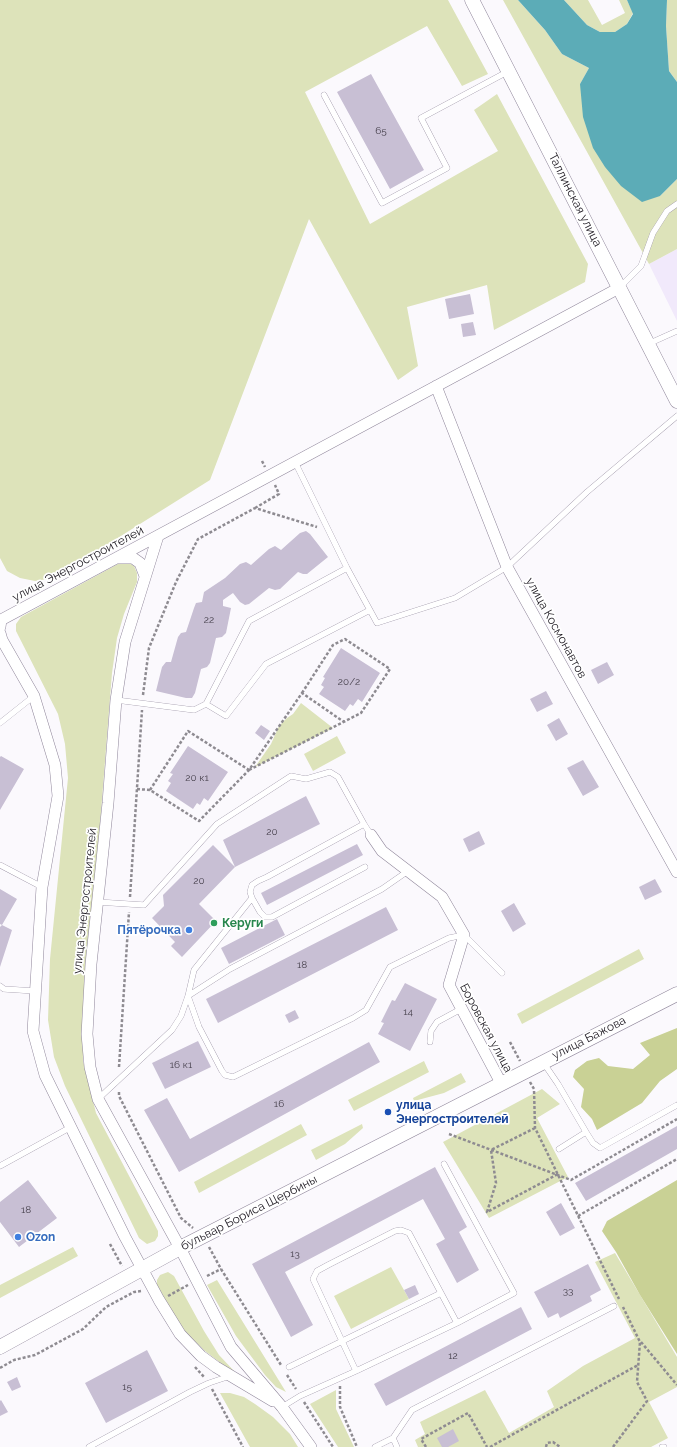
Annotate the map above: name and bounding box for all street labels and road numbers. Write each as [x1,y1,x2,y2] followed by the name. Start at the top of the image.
[545,151,605,249] street label: Таллинская улица
[10,523,146,605] street label: улица Энергостроителей
[522,575,590,681] street label: улица Космонавтов
[70,827,100,975] street label: улица Энергостроителей
[457,981,515,1075] street label: Боровская улица
[550,1013,628,1063] street label: улица Бажова
[178,1172,320,1254] street label: бульвар Бориса Щербины

